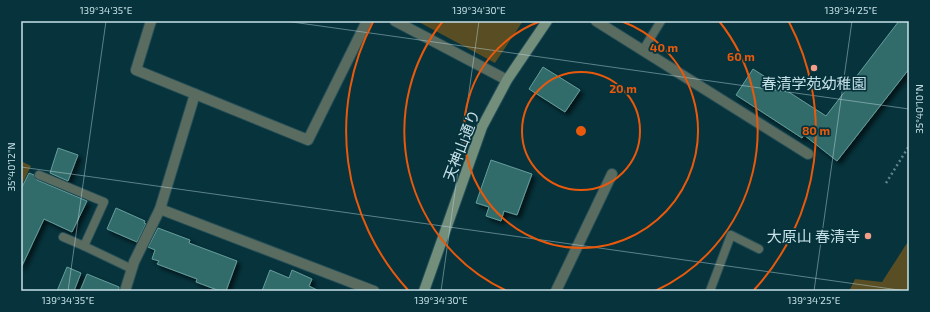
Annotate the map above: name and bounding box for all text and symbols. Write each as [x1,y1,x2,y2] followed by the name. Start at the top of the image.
[80,4,133,16] text: 139°34'35"E
[452,4,506,16] text: 139°34'30"E
[825,4,878,16] text: 139°34'25"E
[650,40,678,54] text: 40 m
[727,49,755,63] text: 60 m
[809,63,819,73] marker: 春清学苑幼稚園
[761,74,867,92] place label: 春清学苑幼稚園
[609,81,637,95] text: 20 m
[913,84,925,134] text: 35°40'10"N
[439,107,483,183] street label: 天神山通り
[802,123,830,137] text: 80 m
[574,124,588,138] centre of rings
[5,143,17,192] text: 35°40'12"N
[767,227,860,245] place label: 大原山 春清寺
[863,231,873,241] marker: 大原山 春清寺
[42,294,95,306] text: 139°34'35"E
[414,294,468,306] text: 139°34'30"E
[788,294,841,306] text: 139°34'25"E

